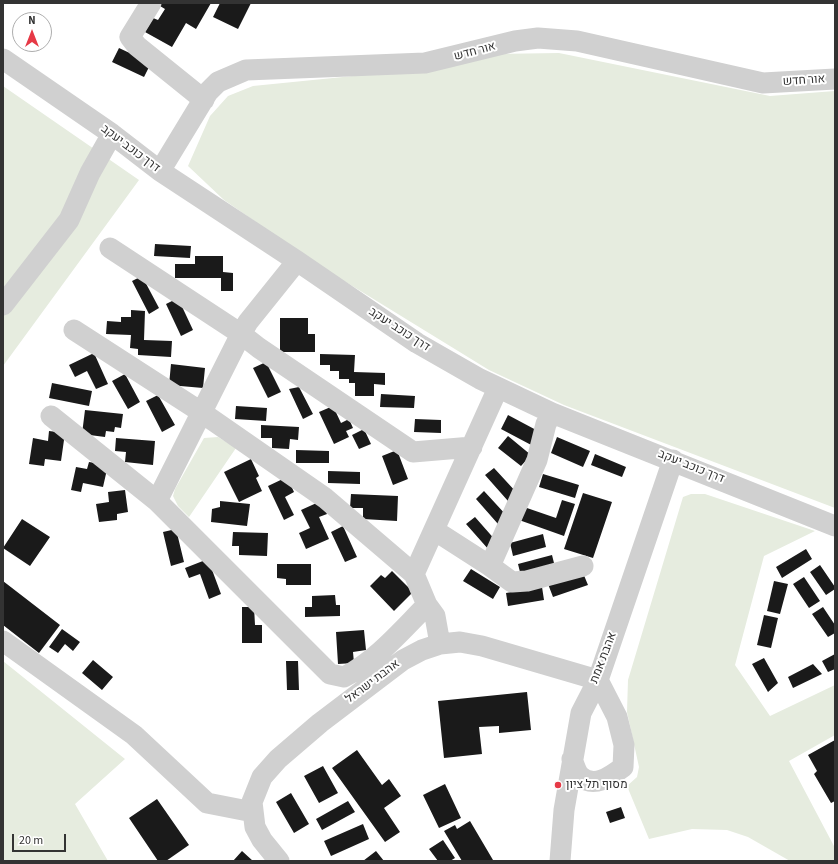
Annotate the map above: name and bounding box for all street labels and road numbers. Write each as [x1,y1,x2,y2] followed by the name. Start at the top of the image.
[453,40,497,64] street label: אור חדש
[782,72,826,90] street label: אור חדש
[98,122,162,176] street label: דרך כוכב יעקב
[366,305,432,355] street label: דרך כוכב יעקב
[656,447,726,487] street label: דרך כוכב יעקב
[588,630,620,686] street label: אהבת אמת
[343,657,403,707] street label: אהבת ישראל

